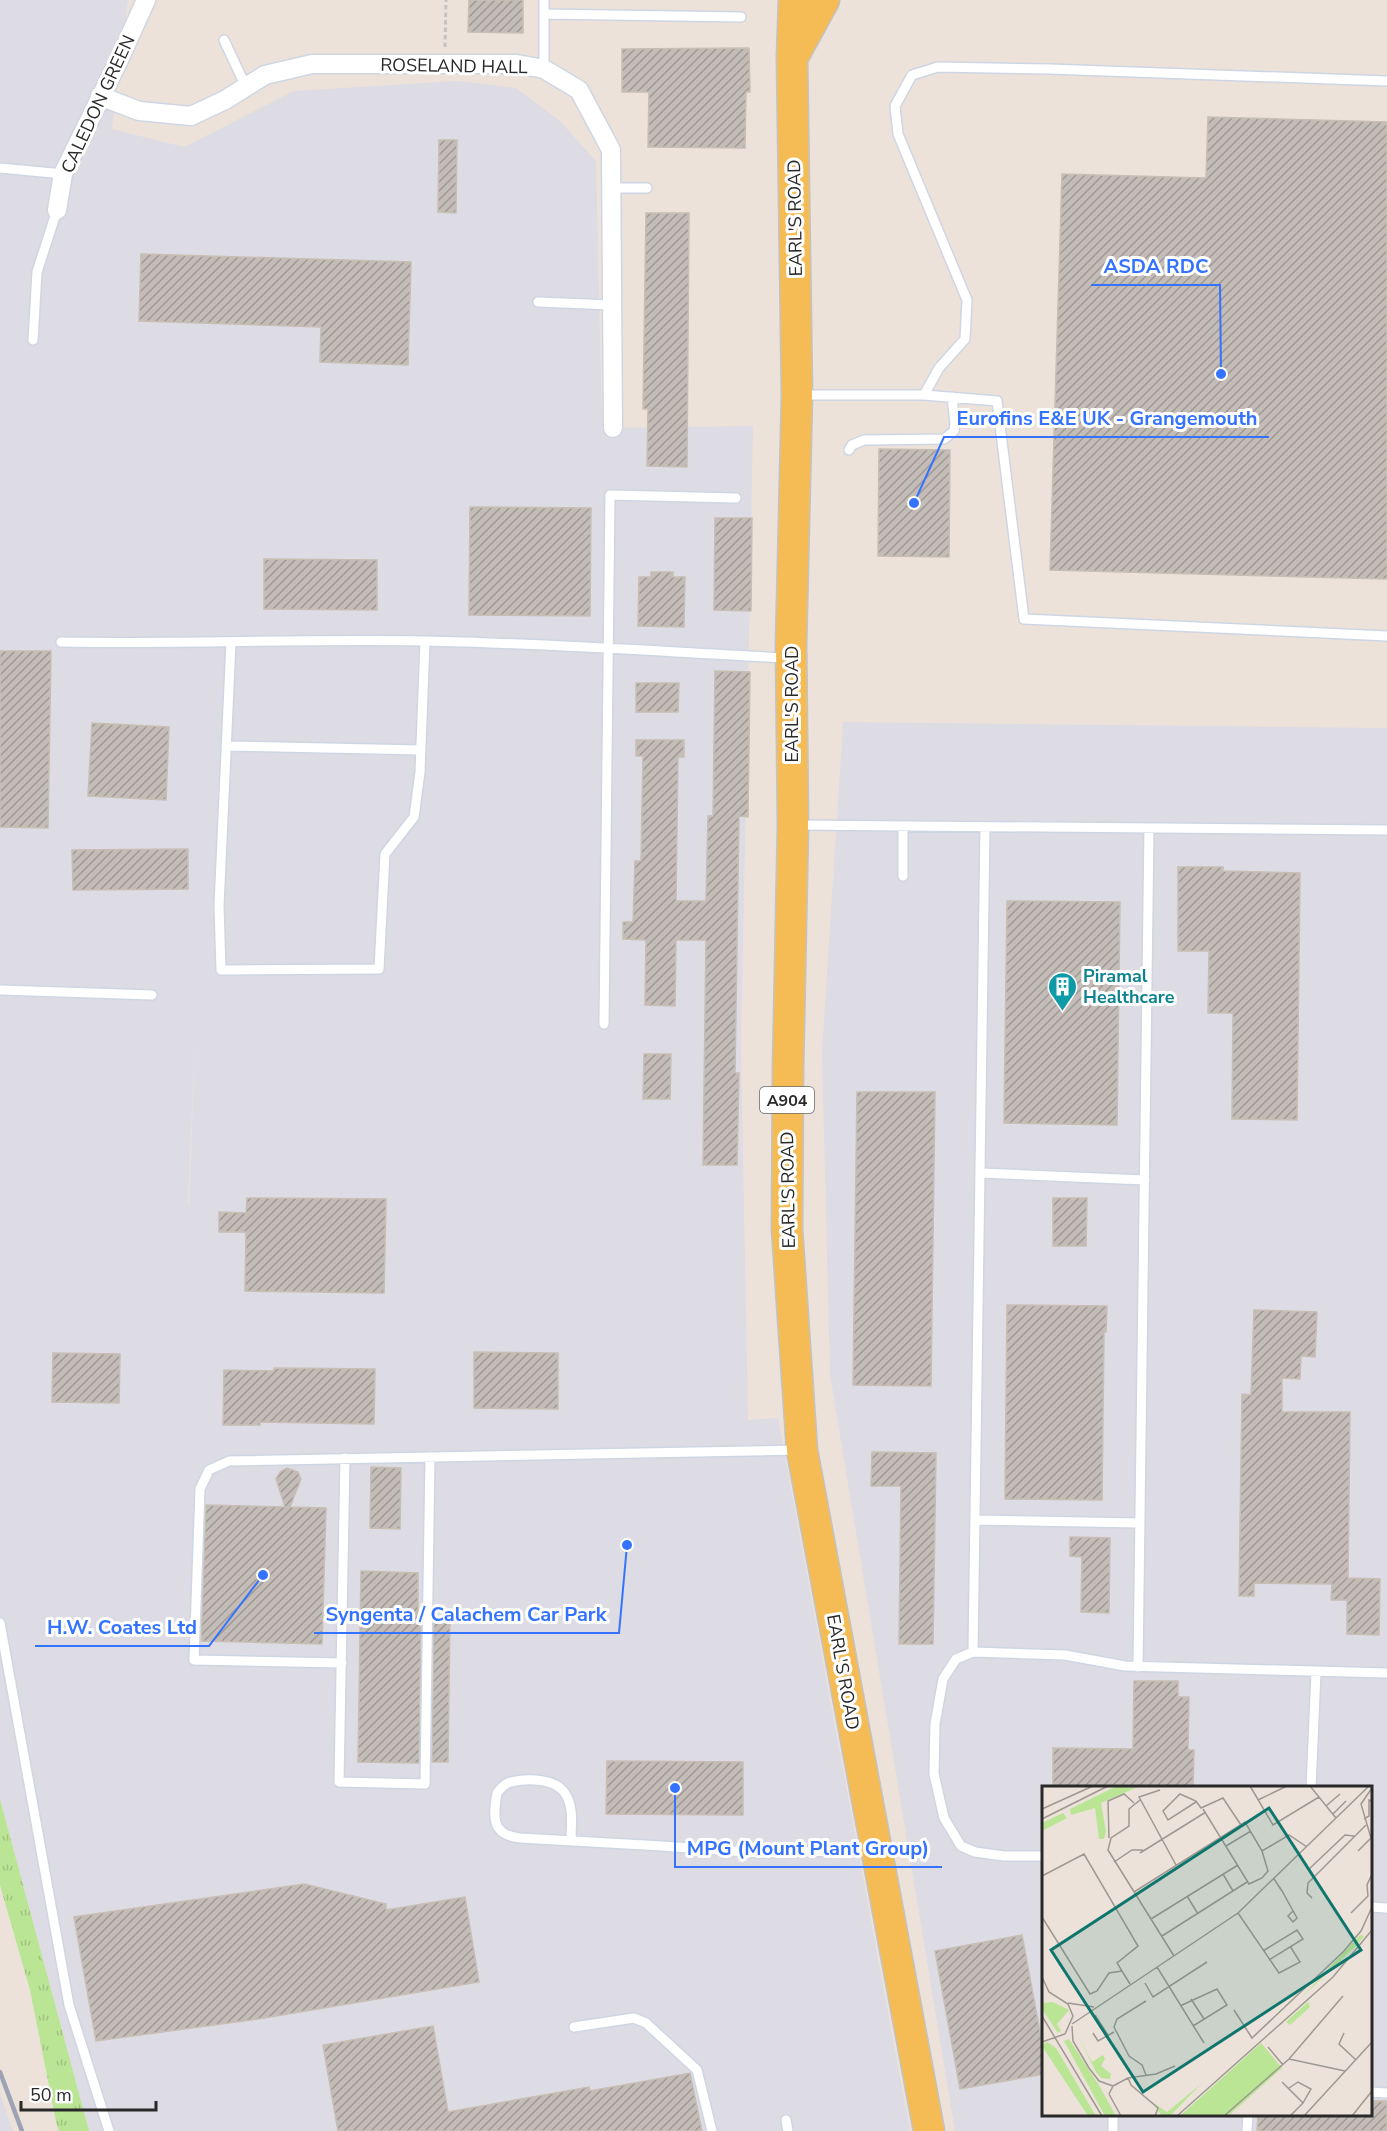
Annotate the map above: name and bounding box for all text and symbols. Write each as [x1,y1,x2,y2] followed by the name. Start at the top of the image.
[55,31,141,177] street label: CALEDON GREEN
[380,53,528,79] street label: ROSELAND HALL
[782,159,808,277] street label: EARL'S ROAD
[1091,247,1220,285] callout: ASDA RDC
[1103,253,1209,280] text: ASDA RDC
[944,399,1269,437] callout: Eurofins E&E UK - Grangemouth
[956,405,1258,432] text: Eurofins E&E UK - Grangemouth
[780,646,804,762] street label: EARL'S ROAD
[1083,964,1175,1009] place label: Piramal Healthcare
[1046,970,1078,1012] building icon: Piramal Healthcare
[760,1087,814,1113] road number: A904
[775,1131,801,1249] street label: EARL'S ROAD
[314,1595,619,1633] callout: Syngenta / Calachem Car Park
[326,1601,608,1628] text: Syngenta / Calachem Car Park
[35,1608,209,1646] callout: H.W. Coates Ltd
[821,1612,865,1732] street label: EARL'S ROAD
[47,1614,197,1641] text: H.W. Coates Ltd
[1042,1786,1372,2116] inset map
[675,1829,942,1867] callout: MPG (Mount Plant Group)
[687,1835,929,1862] text: MPG (Mount Plant Group)
[21,2074,156,2112] scale bar
[30,2083,72,2107] text: 50 m

